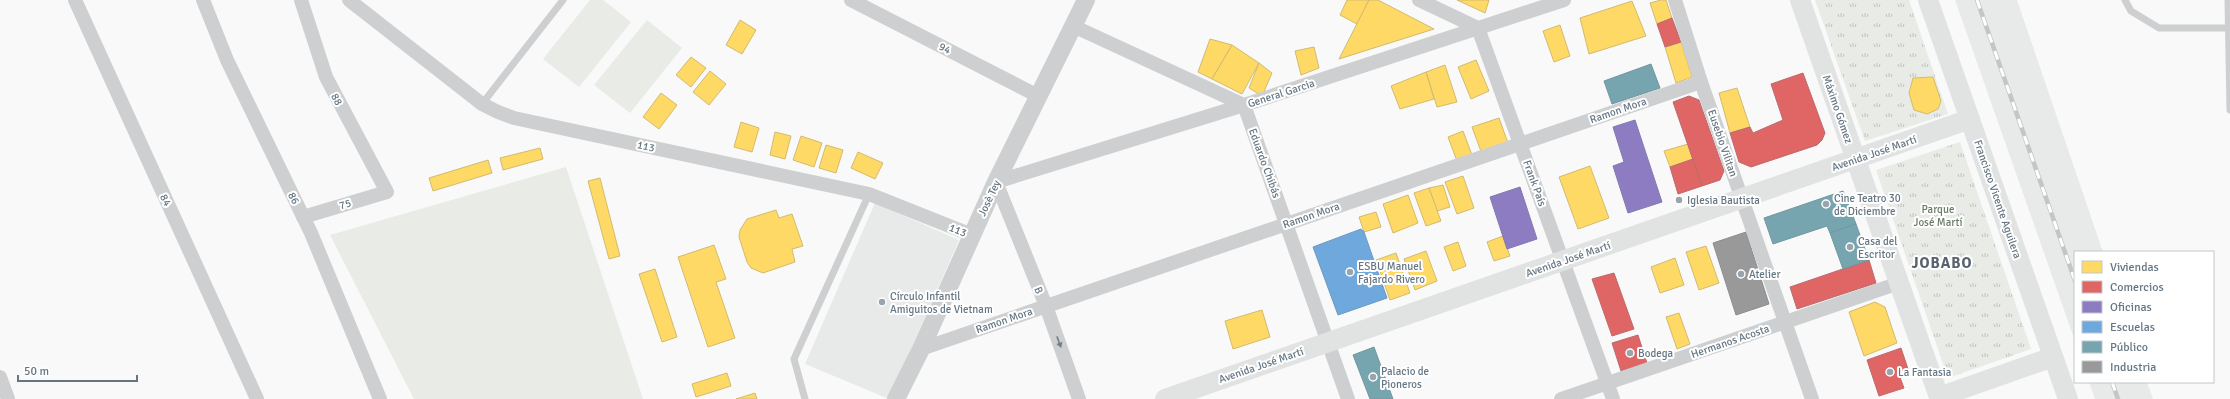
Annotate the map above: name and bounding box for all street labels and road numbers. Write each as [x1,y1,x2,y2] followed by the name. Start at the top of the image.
[937,40,953,57] street label: 94
[1820,73,1855,145] street label: Máximo Gómez
[1246,76,1317,110] street label: General Garcia
[328,91,345,108] street label: 88
[1588,95,1649,126] street label: Ramon Mora
[1705,108,1740,178] street label: Eusebio Vilitan
[1246,127,1283,200] street label: Eduardo Chibás
[1830,133,1918,174] street label: Avenida José Martí
[636,138,656,155] street label: 113
[1971,138,2024,261] street label: Francisco Vicente Aguilera
[1520,158,1549,208] street label: Frank País
[975,177,1004,218] street label: Josè Tey
[285,190,302,206] street label: 86
[157,192,174,208] street label: 84
[338,197,353,212] street label: 75
[1281,200,1342,231] street label: Ramon Mora
[947,221,969,240] street label: 113
[1524,239,1612,280] street label: Avenida José Martí
[1031,285,1046,296] street label: B
[974,305,1035,336] street label: Ramon Mora
[1689,322,1771,361] street label: Hermanos Acosta
[1217,345,1305,386] street label: Avenida José Martí

